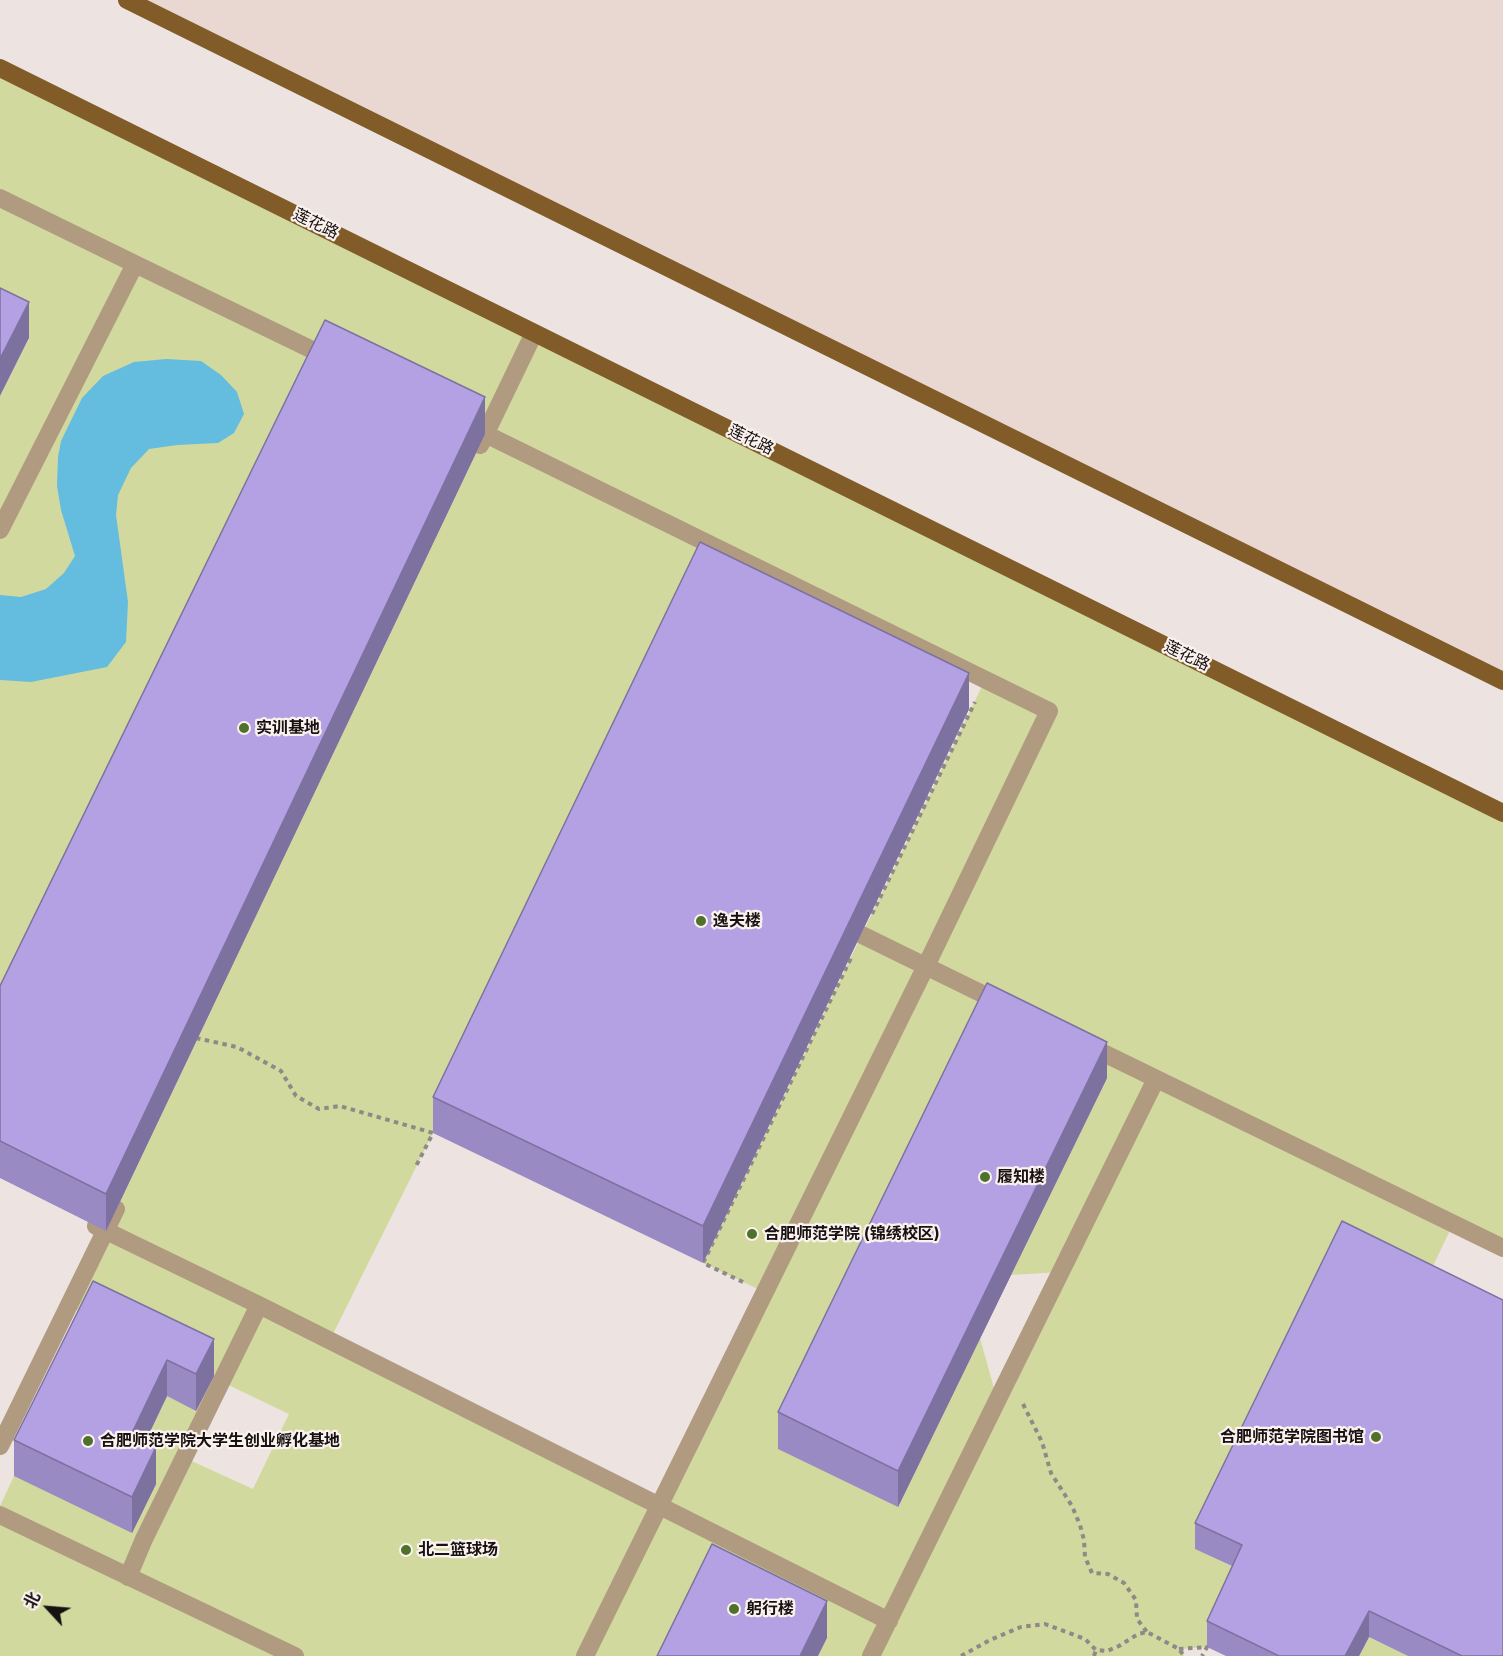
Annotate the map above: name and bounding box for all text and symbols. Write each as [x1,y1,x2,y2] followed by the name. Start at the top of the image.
[290,205,342,243] street label: 莲花路
[725,421,777,459] street label: 莲花路
[1161,637,1213,675] street label: 莲花路
[256,718,320,738] place label: 实训基地
[237,721,251,735] marker: 实训基地
[713,911,761,931] place label: 逸夫楼
[694,914,708,928] marker: 逸夫楼
[997,1167,1045,1187] place label: 履知楼
[978,1170,992,1184] marker: 履知楼
[764,1224,940,1244] place label: 合肥师范学院 (锦绣校区)
[745,1227,759,1241] marker: 合肥师范学院 (锦绣校区)
[1220,1427,1364,1447] place label: 合肥师范学院图书馆
[1369,1430,1383,1444] marker: 合肥师范学院图书馆
[100,1431,340,1451] place label: 合肥师范学院大学生创业孵化基地
[81,1434,95,1448] marker: 合肥师范学院大学生创业孵化基地
[418,1540,498,1560] place label: 北二篮球场
[399,1543,413,1557] marker: 北二篮球场
[18,1578,78,1638] north arrow
[19,1589,44,1612] text: 北
[746,1599,794,1619] place label: 躬行楼
[727,1602,741,1616] marker: 躬行楼

